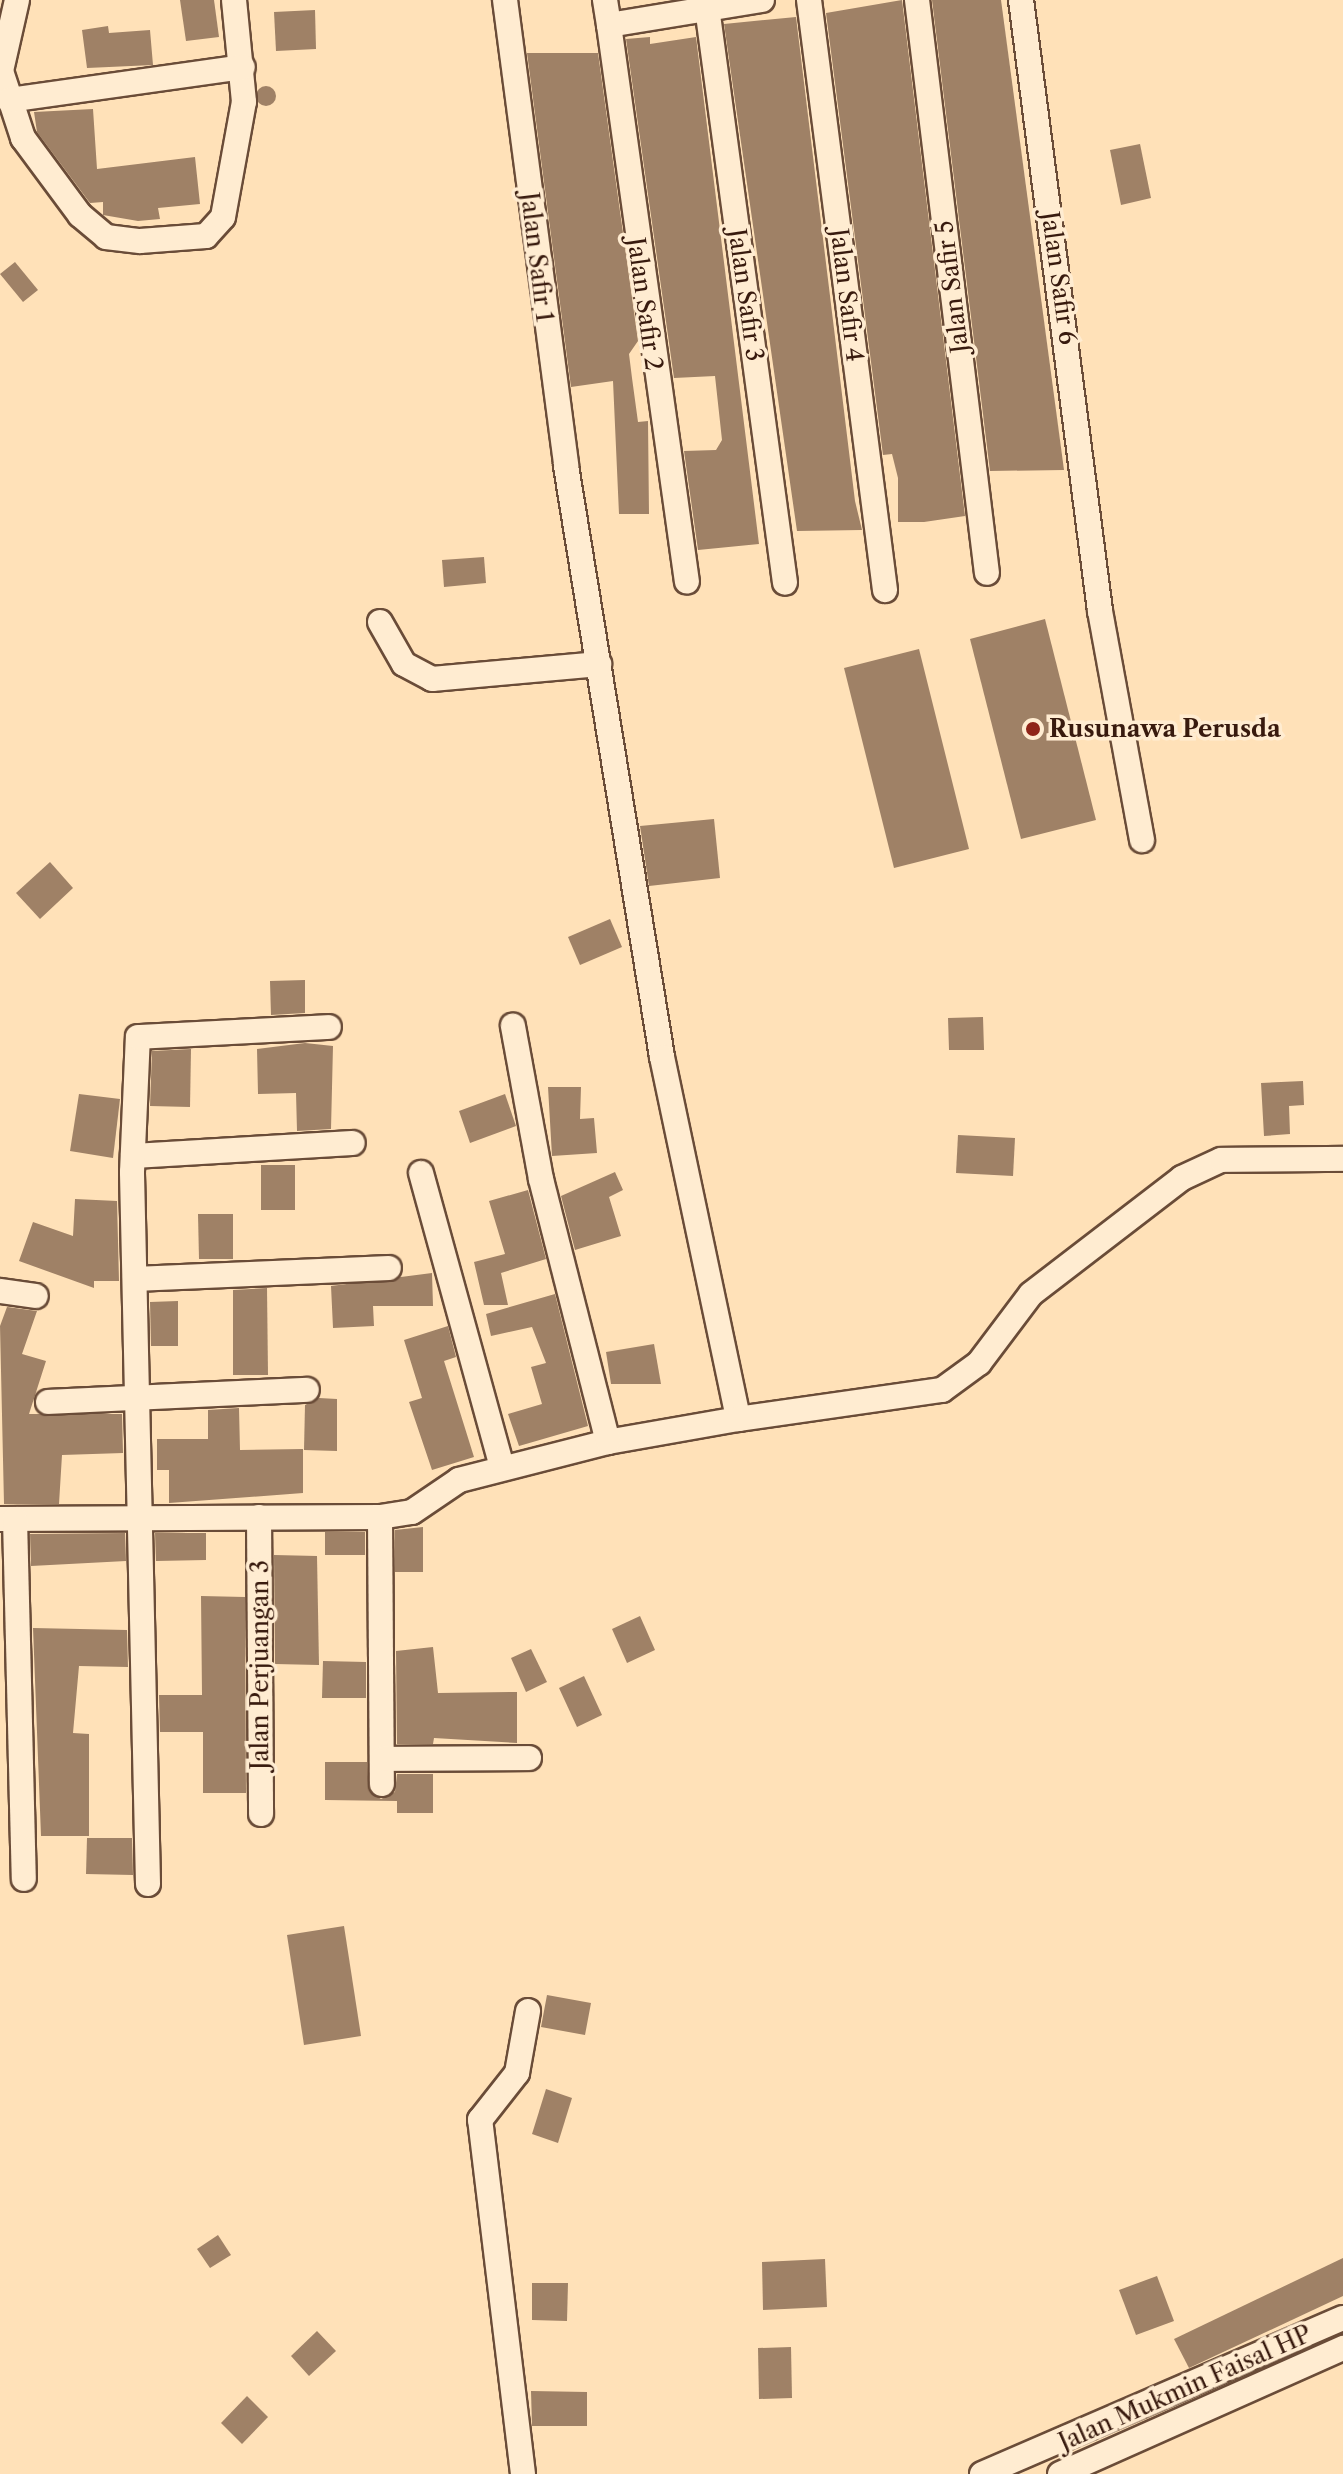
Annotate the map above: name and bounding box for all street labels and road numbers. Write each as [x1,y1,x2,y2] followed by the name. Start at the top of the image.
[515,190,559,324] street label: Jalan Safir 1
[1035,209,1083,347] street label: Jalan Safir 6
[930,219,974,355] street label: Jalan Safir 5
[722,227,770,363] street label: Jalan Safir 3
[825,227,869,363] street label: Jalan Safir 4
[621,235,669,373] street label: Jalan Safir 2
[246,1560,274,1770] street label: Jalan Perjuangan 3
[1054,2319,1316,2457] street label: Jalan Mukmin Faisal HP

